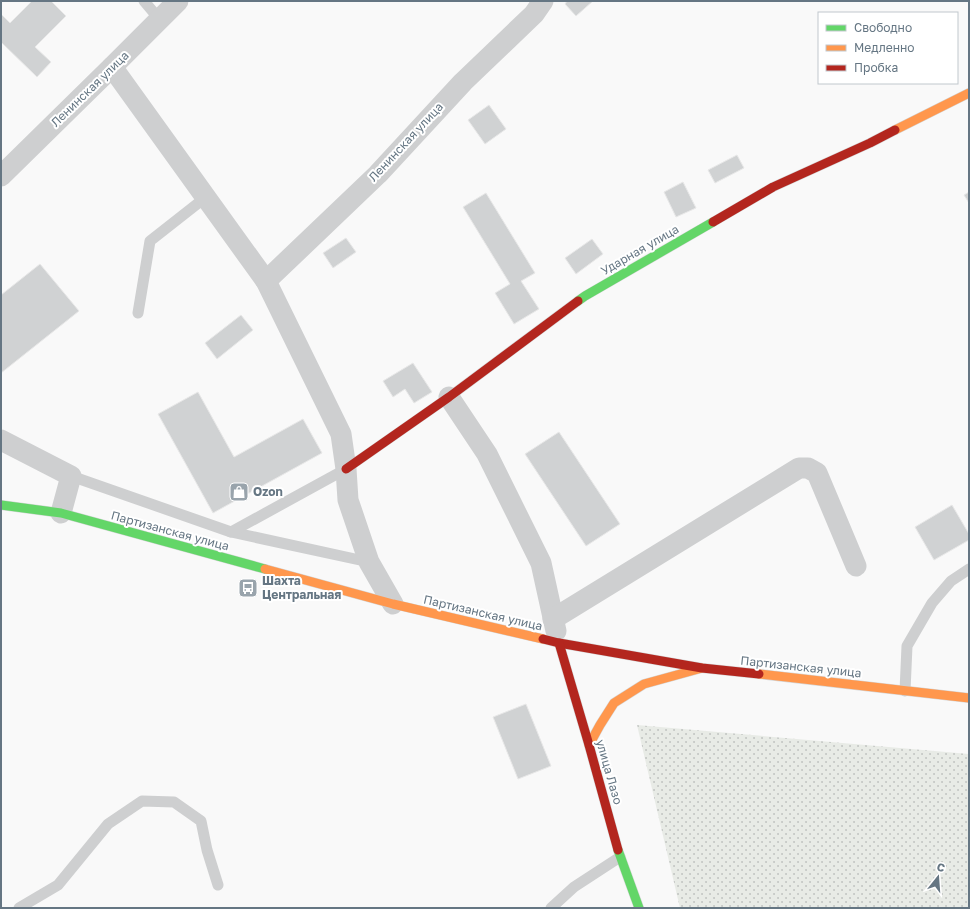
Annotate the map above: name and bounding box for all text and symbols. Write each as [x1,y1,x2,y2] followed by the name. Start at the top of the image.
[818,12,958,84] legend
[854,20,912,35] text: Свободно
[854,40,914,55] text: Медленно
[48,48,132,130] street label: Ленинская улица
[854,60,898,75] text: Пробка
[365,99,446,184] street label: Ленинская улица
[598,221,681,278] street label: Ударная улица
[228,481,250,503] shop icon: Ozon
[253,484,283,499] place label: Ozon
[109,508,231,554] street label: Партизанская улица
[262,573,341,602] place label: Шахта Центральная
[237,577,259,599] bus stop icon: Шахта Центральная
[422,592,544,634] street label: Партизанская улица
[740,653,862,680] street label: Партизанская улица
[593,738,626,806] street label: улица Лазо
[918,857,958,897] north arrow
[935,860,947,874] text: С

